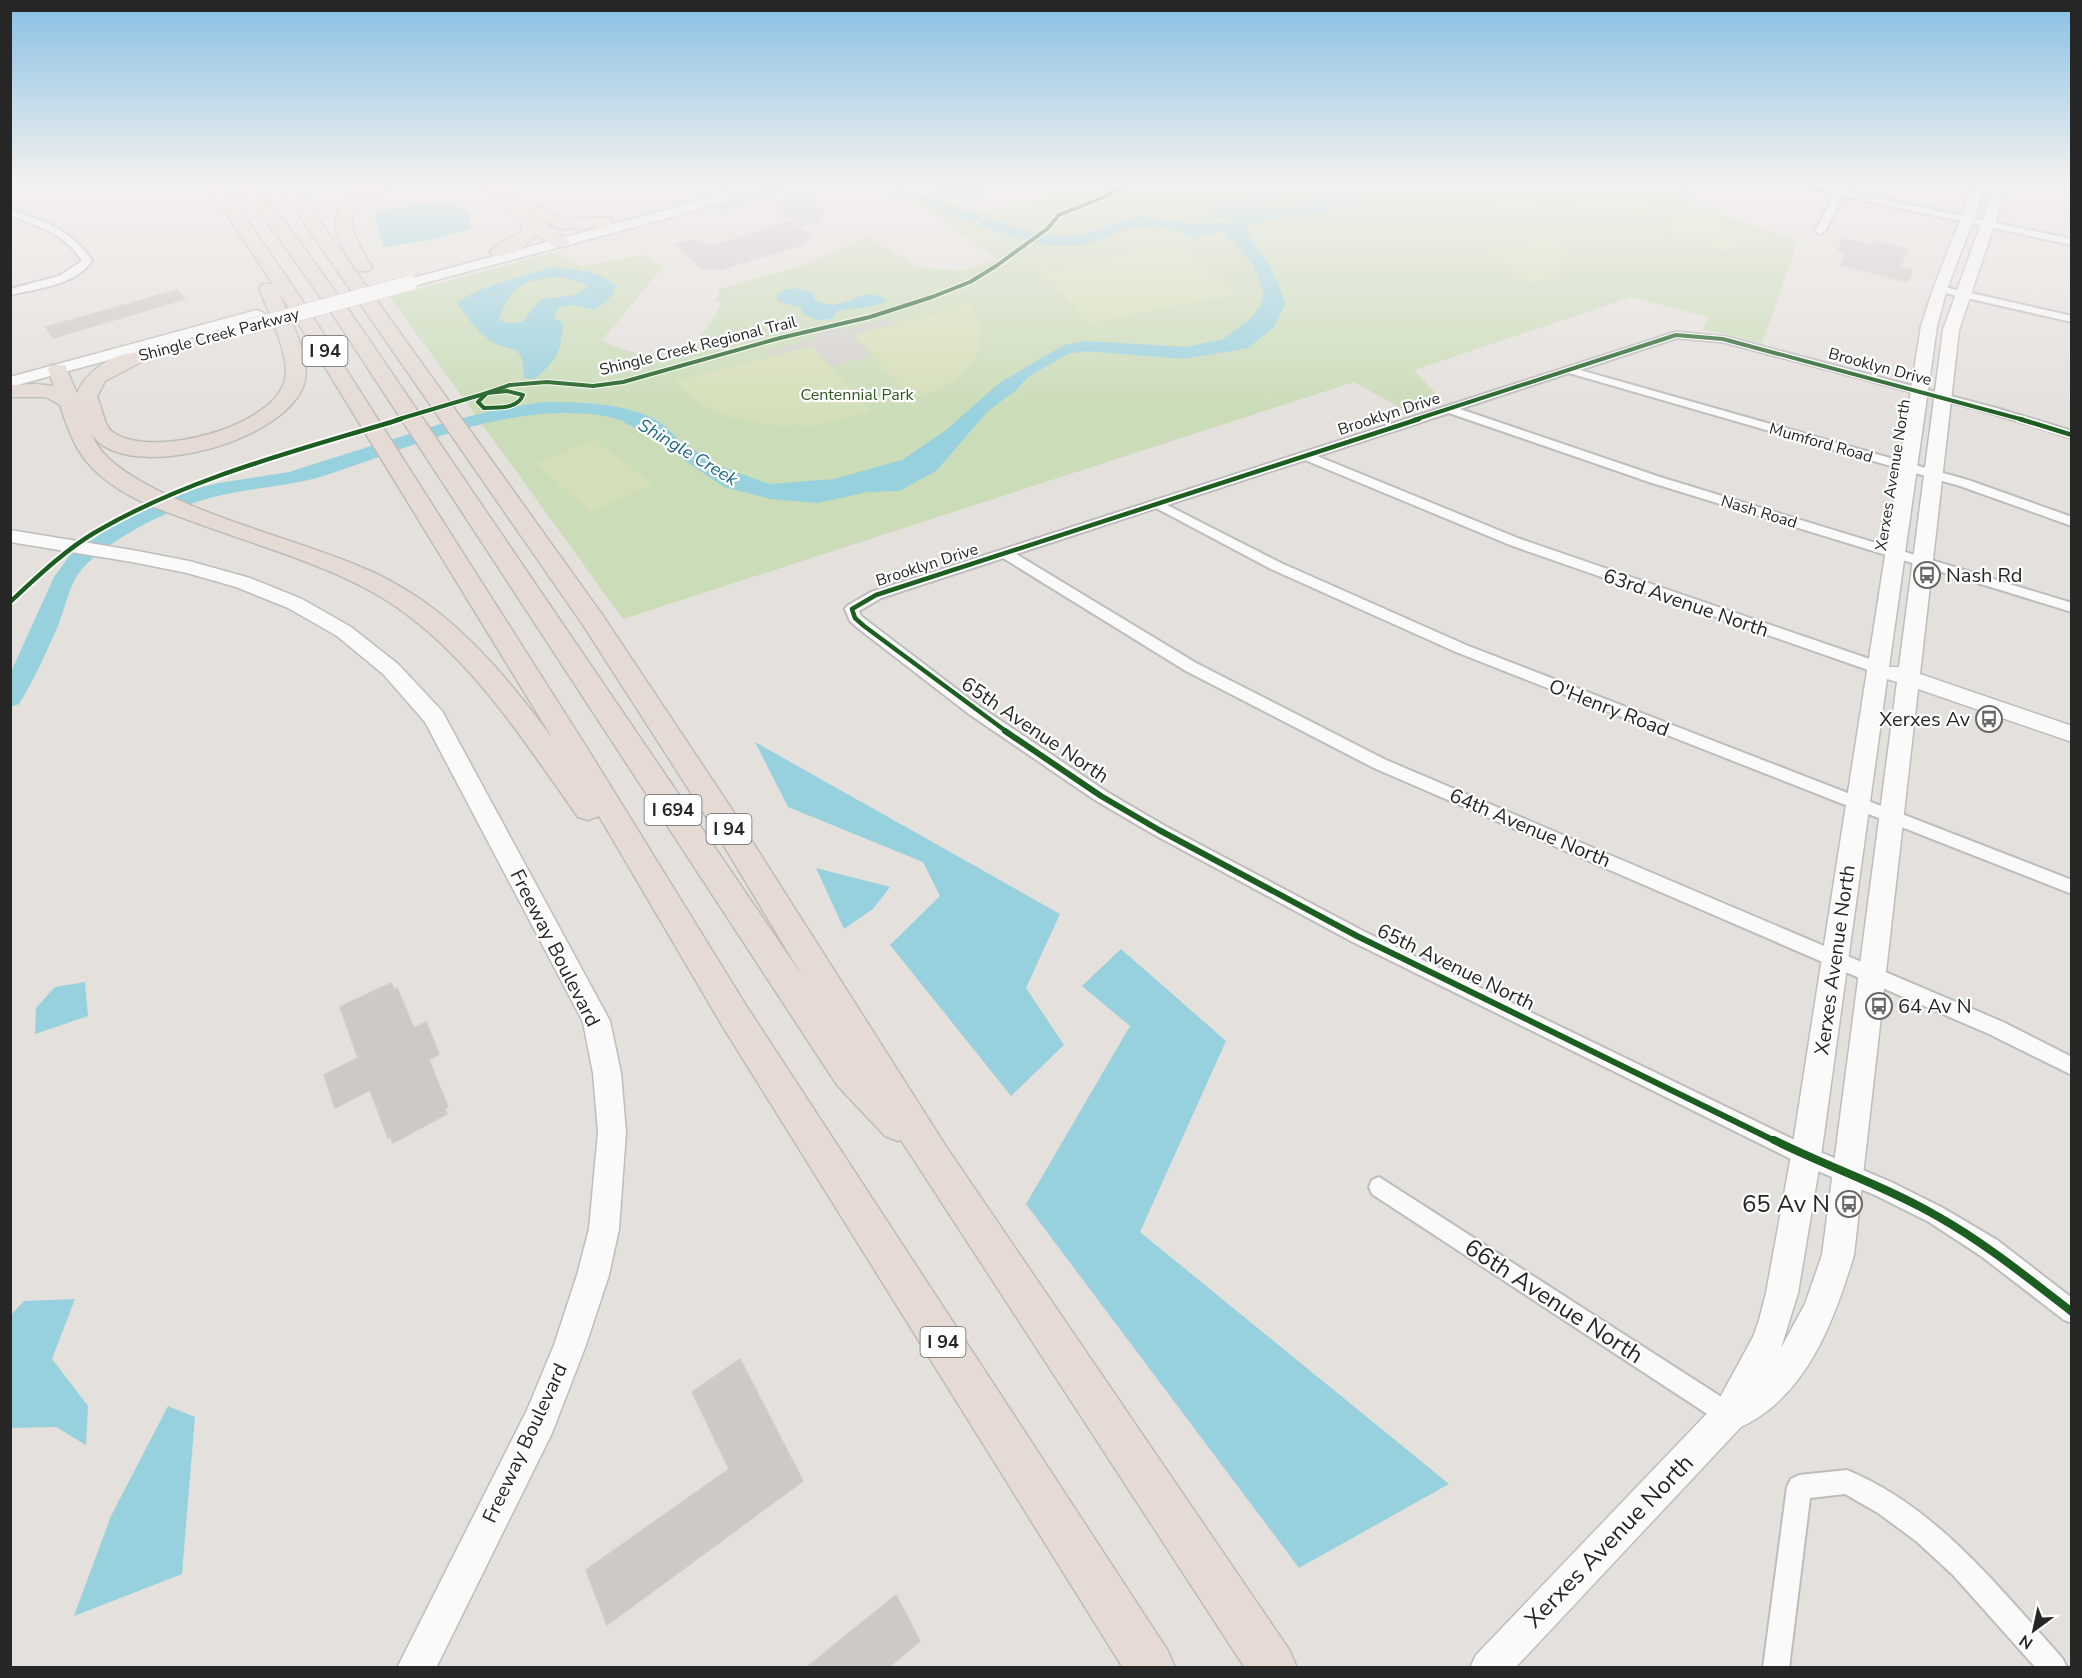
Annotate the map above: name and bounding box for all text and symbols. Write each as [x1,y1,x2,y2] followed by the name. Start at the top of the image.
[136,303,303,367] street label: Shingle Creek Parkway
[597,311,799,381] street label: Shingle Creek Regional Trail
[302,336,348,366] road number: I 94
[1826,343,1934,391] street label: Brooklyn Drive
[800,384,914,406] park label: Centennial Park
[1335,387,1443,441] street label: Brooklyn Drive
[1870,398,1916,552] street label: Xerxes Avenue North
[634,413,743,492] water label: Shingle Creek
[1767,418,1875,468] street label: Mumford Road
[1718,490,1800,534] street label: Nash Road
[873,538,981,592] street label: Brooklyn Drive
[1912,560,1942,590] bus stop icon: Nash Rd
[1600,562,1772,644] street label: 63rd Avenue North
[1946,562,2022,589] place label: Nash Rd
[956,671,1114,789] street label: 65th Avenue North
[1545,673,1673,743] street label: O'Henry Road
[1974,704,2004,734] bus stop icon: Xerxes Av
[1879,706,1971,733] place label: Xerxes Av
[1445,782,1615,874] street label: 64th Avenue North
[644,795,702,825] road number: I 694
[706,814,752,844] road number: I 94
[1808,863,1862,1057] street label: Xerxes Avenue North
[504,865,606,1031] street label: Freeway Boulevard
[1372,917,1540,1017] street label: 65th Avenue North
[1864,991,1894,1021] bus stop icon: 64 Av N
[1898,993,1971,1020] place label: 64 Av N
[1742,1188,1830,1220] place label: 65 Av N
[1834,1189,1864,1219] bus stop icon: 65 Av N
[1458,1231,1650,1371] street label: 66th Avenue North
[920,1327,966,1357] road number: I 94
[476,1359,574,1527] street label: Freeway Boulevard
[1518,1447,1700,1635] street label: Xerxes Avenue North
[2004,1600,2064,1660] north arrow
[2015,1629,2037,1654] text: N

